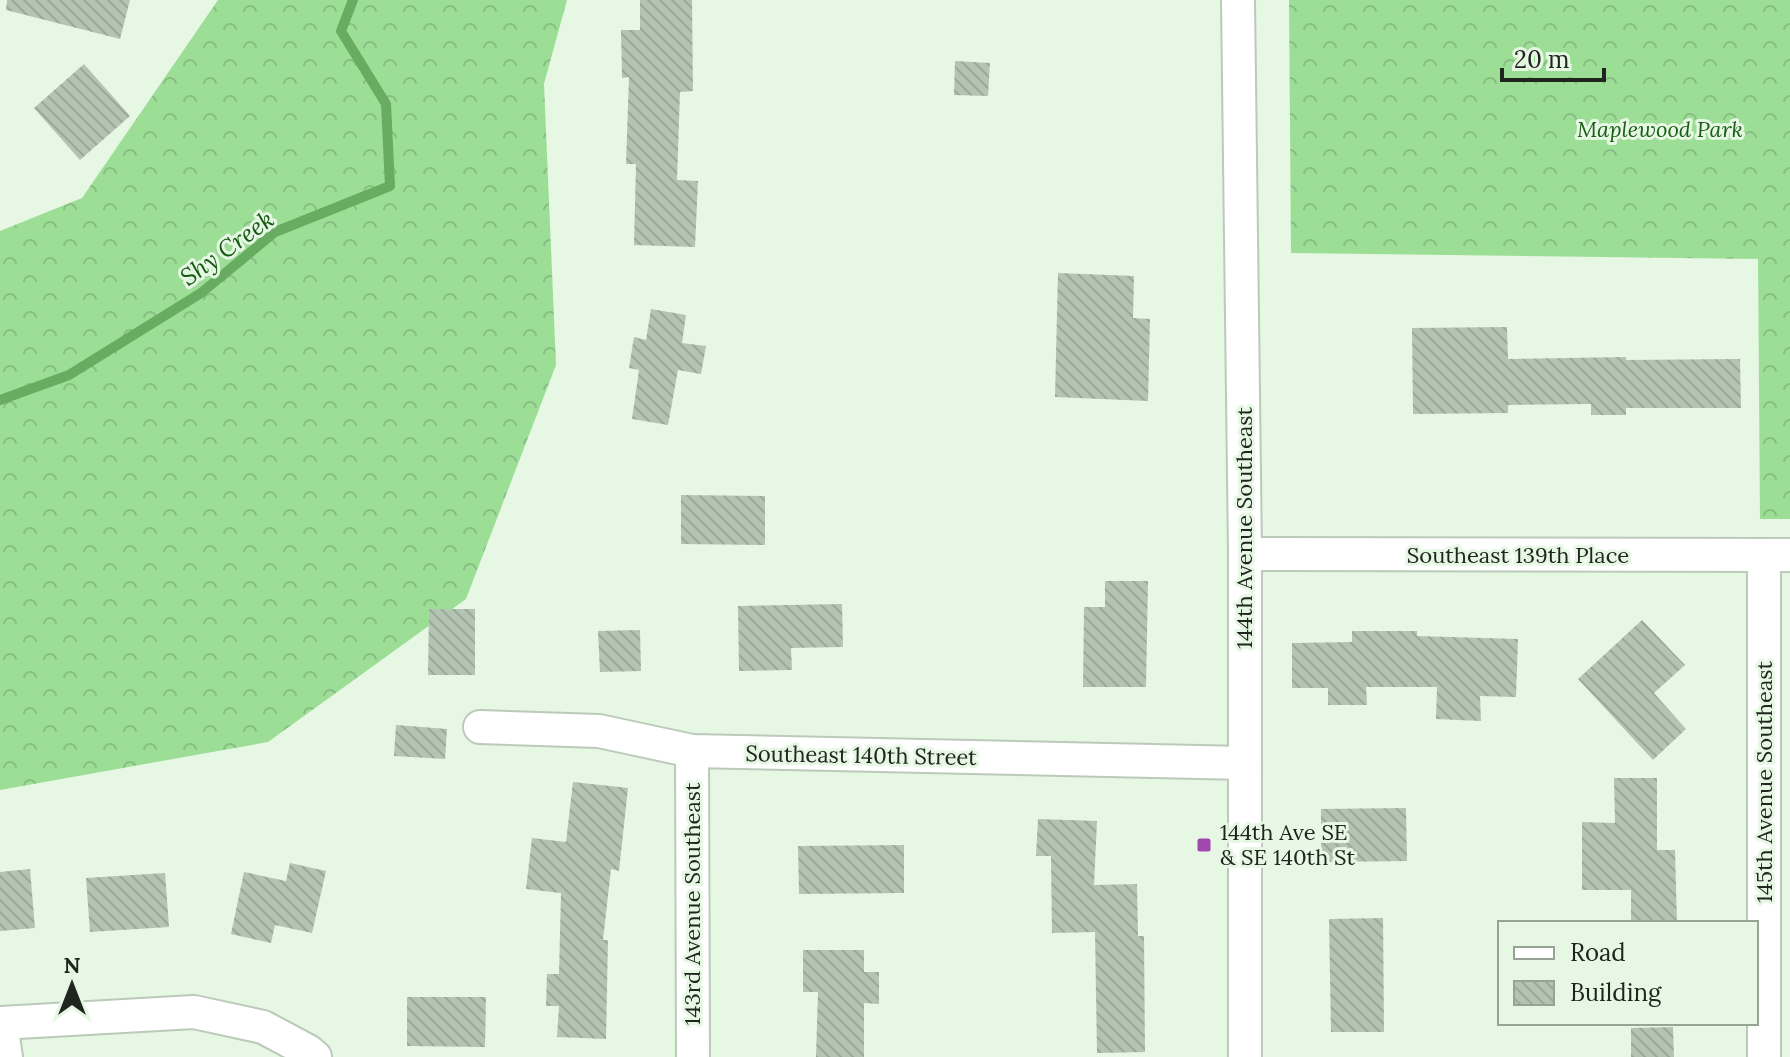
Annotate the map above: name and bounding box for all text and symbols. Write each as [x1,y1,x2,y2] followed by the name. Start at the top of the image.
[1502,32,1604,82] scale bar
[1514,44,1570,75] text: 20 m
[1577,115,1743,143] park label: Maplewood Park
[174,204,280,292] water label: Shy Creek
[1230,407,1258,649] street label: 144th Avenue Southeast
[1407,541,1629,569] street label: Southeast 139th Place
[1750,661,1778,903] street label: 145th Avenue Southeast
[745,739,977,771] street label: Southeast 140th Street
[678,782,706,1026] street label: 143rd Avenue Southeast
[1220,818,1355,871] place label: 144th Ave SE & SE 140th St
[1195,836,1213,854] marker: 144th Ave SE & SE 140th St
[1498,921,1758,1025] legend
[1570,937,1626,968] text: Road
[32,945,112,1025] north arrow
[63,951,81,979] text: N
[1570,977,1662,1008] text: Building

